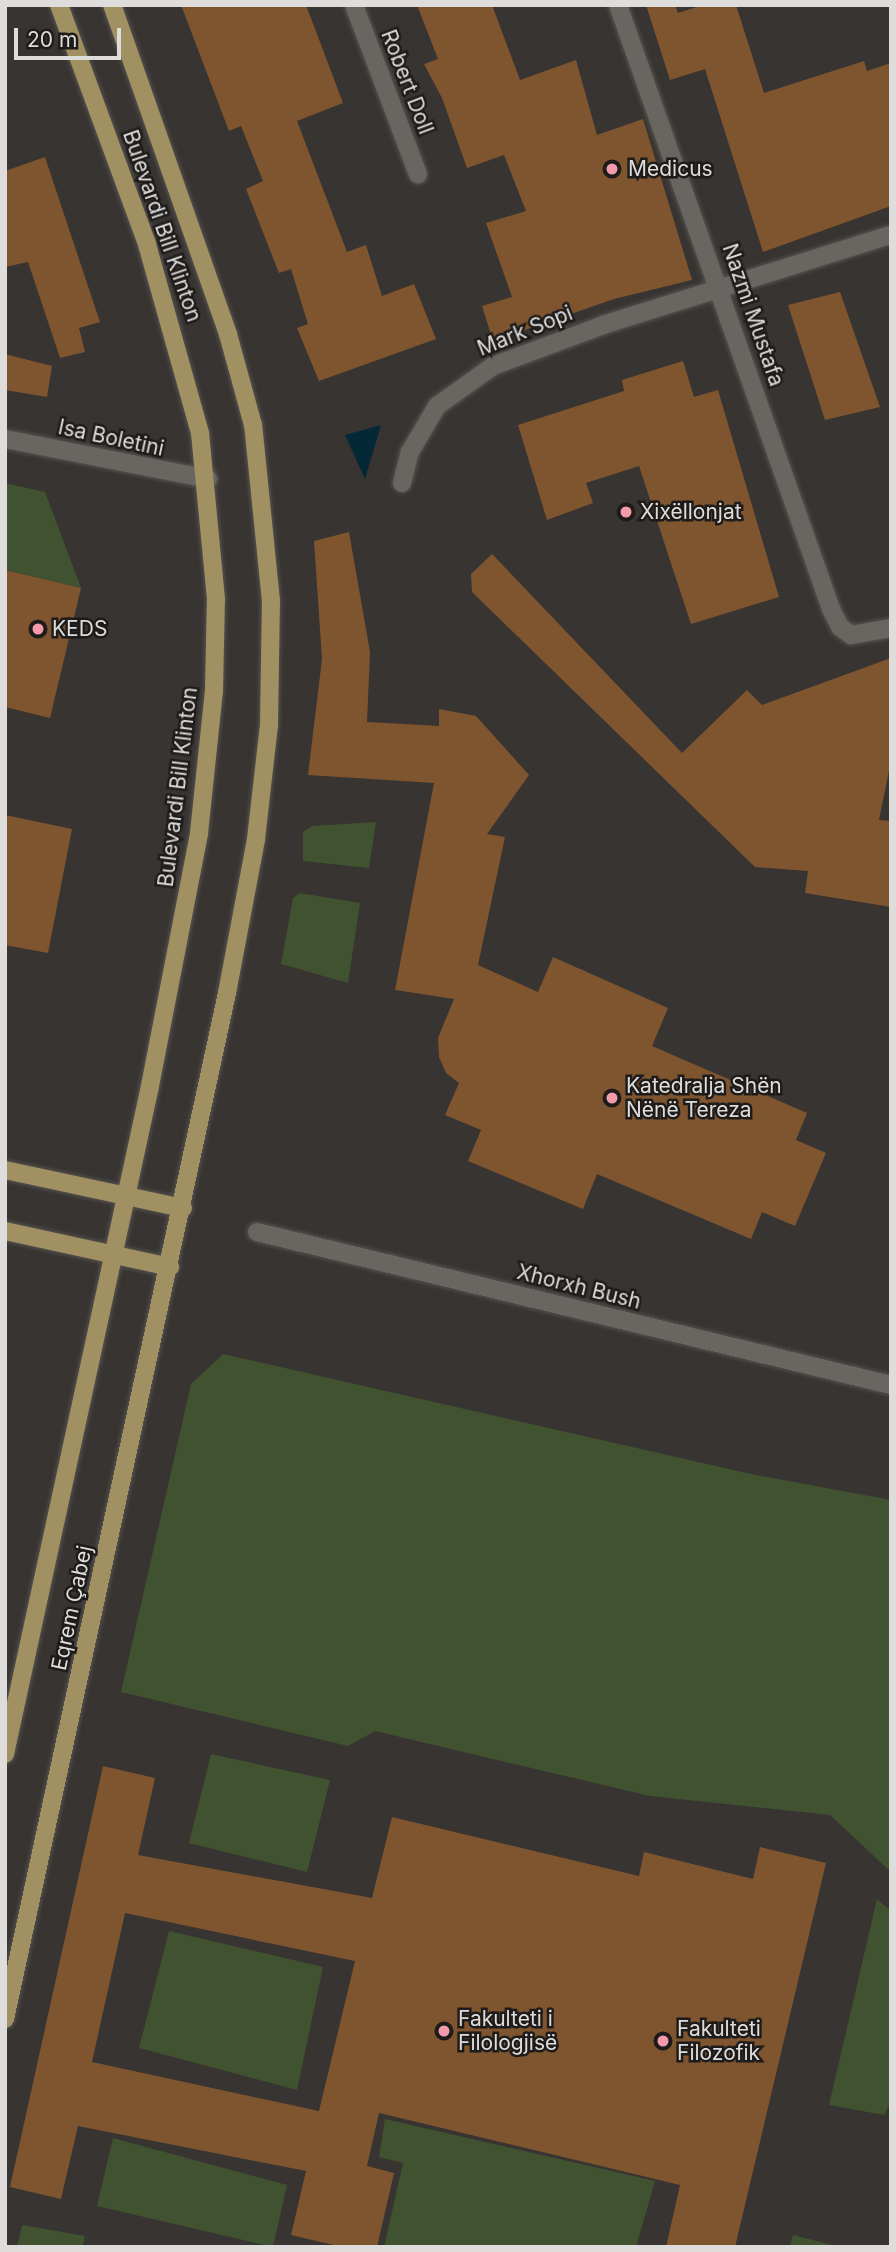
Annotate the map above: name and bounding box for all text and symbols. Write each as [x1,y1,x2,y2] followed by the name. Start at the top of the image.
[18,14,124,58] scale bar
[376,26,438,138] street label: Robert Doll
[27,27,77,52] text: 20 m
[117,127,207,325] street label: Bulevardi Bill Klinton
[628,156,713,182] place label: Medicus
[602,159,622,179] marker: Medicus
[717,240,789,390] street label: Nazmi Mustafa
[474,301,576,361] street label: Mark Sopi
[56,414,166,462] street label: Isa Boletini
[640,499,742,525] place label: Xixëllonjat
[618,504,634,520] marker: Xixëllonjat
[52,616,107,642] place label: KEDS
[30,621,46,637] marker: KEDS
[153,686,203,888] street label: Bulevardi Bill Klinton
[626,1073,782,1123] place label: Katedralja Shën Nënë Tereza
[604,1090,620,1106] marker: Katedralja Shën Nënë Tereza
[514,1259,644,1315] street label: Xhorxh Bush
[46,1543,98,1673] street label: Eqrem Çabej
[458,2006,557,2056] place label: Fakulteti i Filologjisë
[677,2016,761,2066] place label: Fakulteti Filozofik
[436,2023,452,2039] marker: Fakulteti i Filologjisë
[655,2033,671,2049] marker: Fakulteti Filozofik

